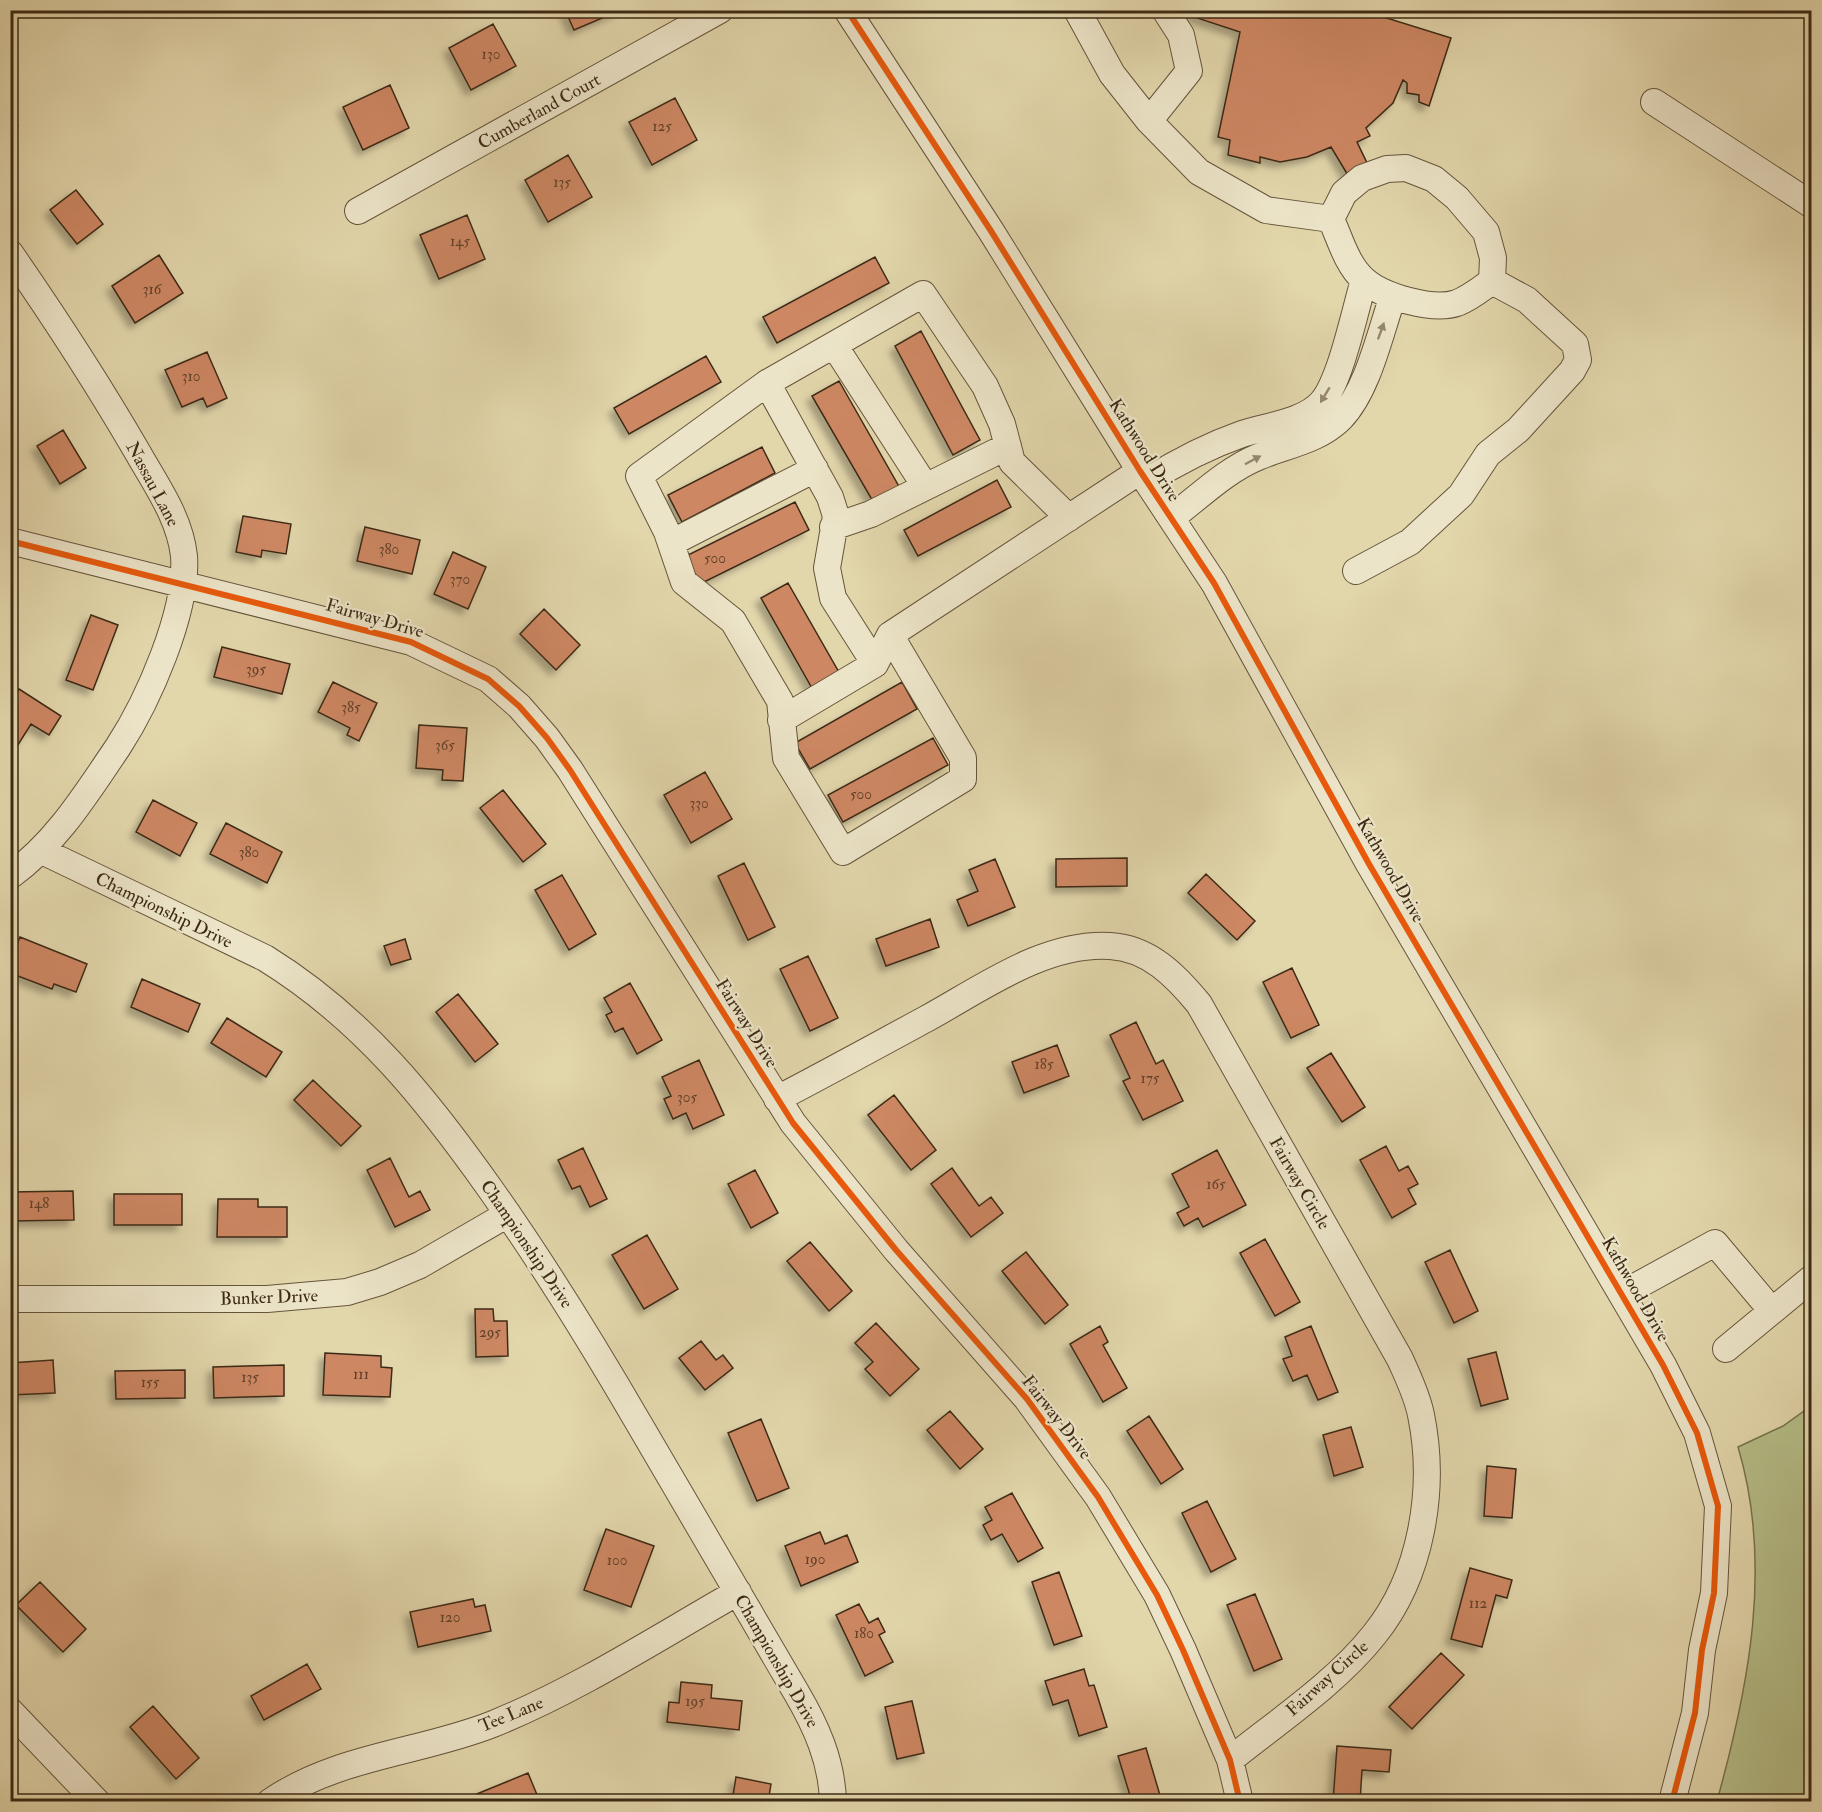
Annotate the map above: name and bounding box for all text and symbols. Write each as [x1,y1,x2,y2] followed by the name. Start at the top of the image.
[482,45,500,64] house number: 130
[474,68,605,155] street label: Cumberland Court
[652,117,672,136] house number: 125
[553,173,571,192] house number: 135
[450,232,470,251] house number: 145
[143,280,163,299] house number: 316
[1376,322,1386,340] one-way arrow
[182,367,200,386] house number: 310
[1320,387,1330,404] one-way arrow
[1104,394,1186,506] street label: Kathwood Drive
[121,438,185,531] street label: Nassau Lane
[1245,455,1262,465] one-way arrow
[379,540,399,559] house number: 380
[704,549,726,568] house number: 500
[450,570,470,589] house number: 370
[323,594,427,644] street label: Fairway Drive
[246,660,266,679] house number: 395
[341,698,361,717] house number: 385
[435,736,455,755] house number: 365
[850,785,872,804] house number: 500
[689,794,709,813] house number: 330
[1351,814,1430,927] street label: Kathwood Drive
[239,843,259,862] house number: 380
[91,867,237,954] street label: Championship Drive
[710,974,783,1073] street label: Fairway Drive
[1035,1055,1054,1074] house number: 185
[1141,1069,1160,1088] house number: 175
[677,1088,697,1107] house number: 305
[1264,1133,1336,1234] street label: Fairway Circle
[1206,1175,1226,1194] house number: 165
[475,1176,578,1313] street label: Championship Drive
[29,1194,49,1213] house number: 148
[1596,1233,1675,1346] street label: Kathwood Drive
[220,1284,319,1311] street label: Bunker Drive
[479,1323,501,1342] house number: 295
[353,1365,369,1384] house number: 111
[241,1368,259,1387] house number: 135
[1016,1370,1097,1465] street label: Fairway Drive
[141,1373,160,1392] house number: 155
[805,1550,825,1569] house number: 190
[607,1551,627,1570] house number: 100
[729,1591,824,1732] street label: Championship Drive
[1469,1594,1488,1613] house number: 112
[440,1608,460,1627] house number: 120
[854,1624,874,1643] house number: 180
[1281,1635,1374,1722] street label: Fairway Circle
[476,1691,547,1738] street label: Tee Lane
[685,1692,705,1711] house number: 195

